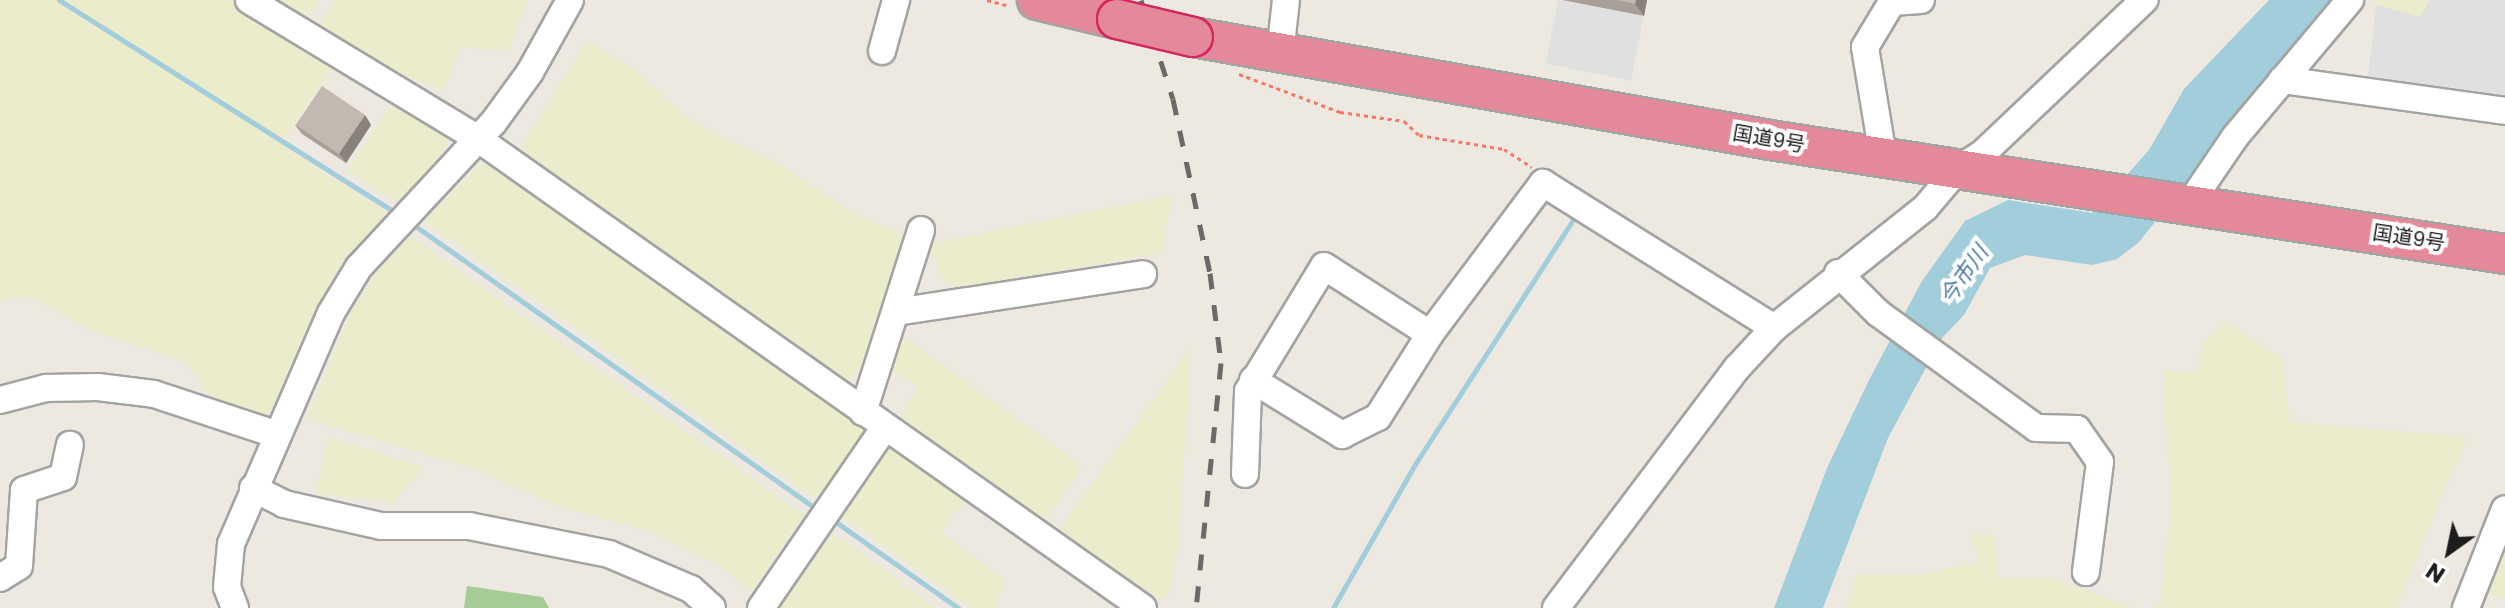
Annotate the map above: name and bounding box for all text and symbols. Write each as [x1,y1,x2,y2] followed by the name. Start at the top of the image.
[1731,121,1807,157] street label: 国道9号
[2371,220,2447,256] street label: 国道9号
[1934,240,1994,310] water label: 今市川
[2409,512,2489,592] north arrow
[2420,555,2451,590] text: N

